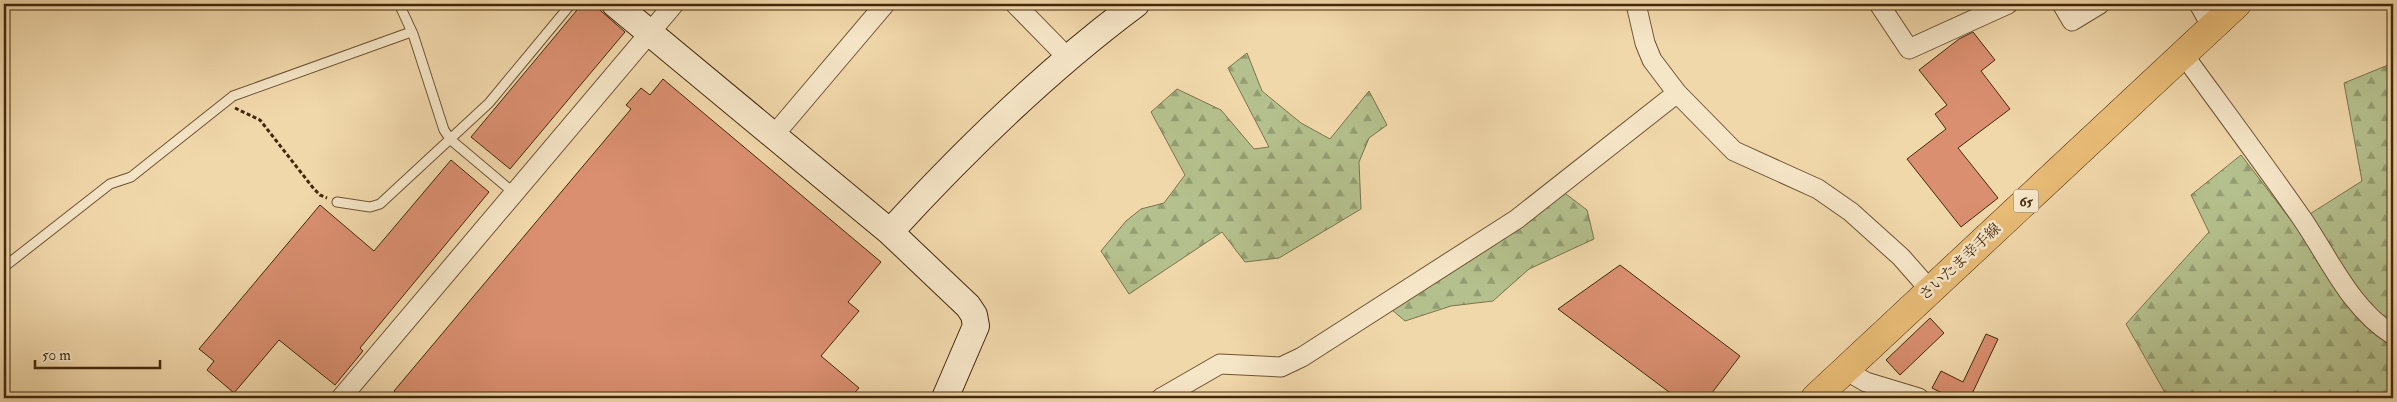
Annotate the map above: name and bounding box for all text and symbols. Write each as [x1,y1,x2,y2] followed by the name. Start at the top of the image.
[2014,190,2038,212] road number: 65
[1915,219,2005,305] street label: さいたま幸手線
[35,337,160,369] scale bar
[42,346,71,365] text: 50 m

